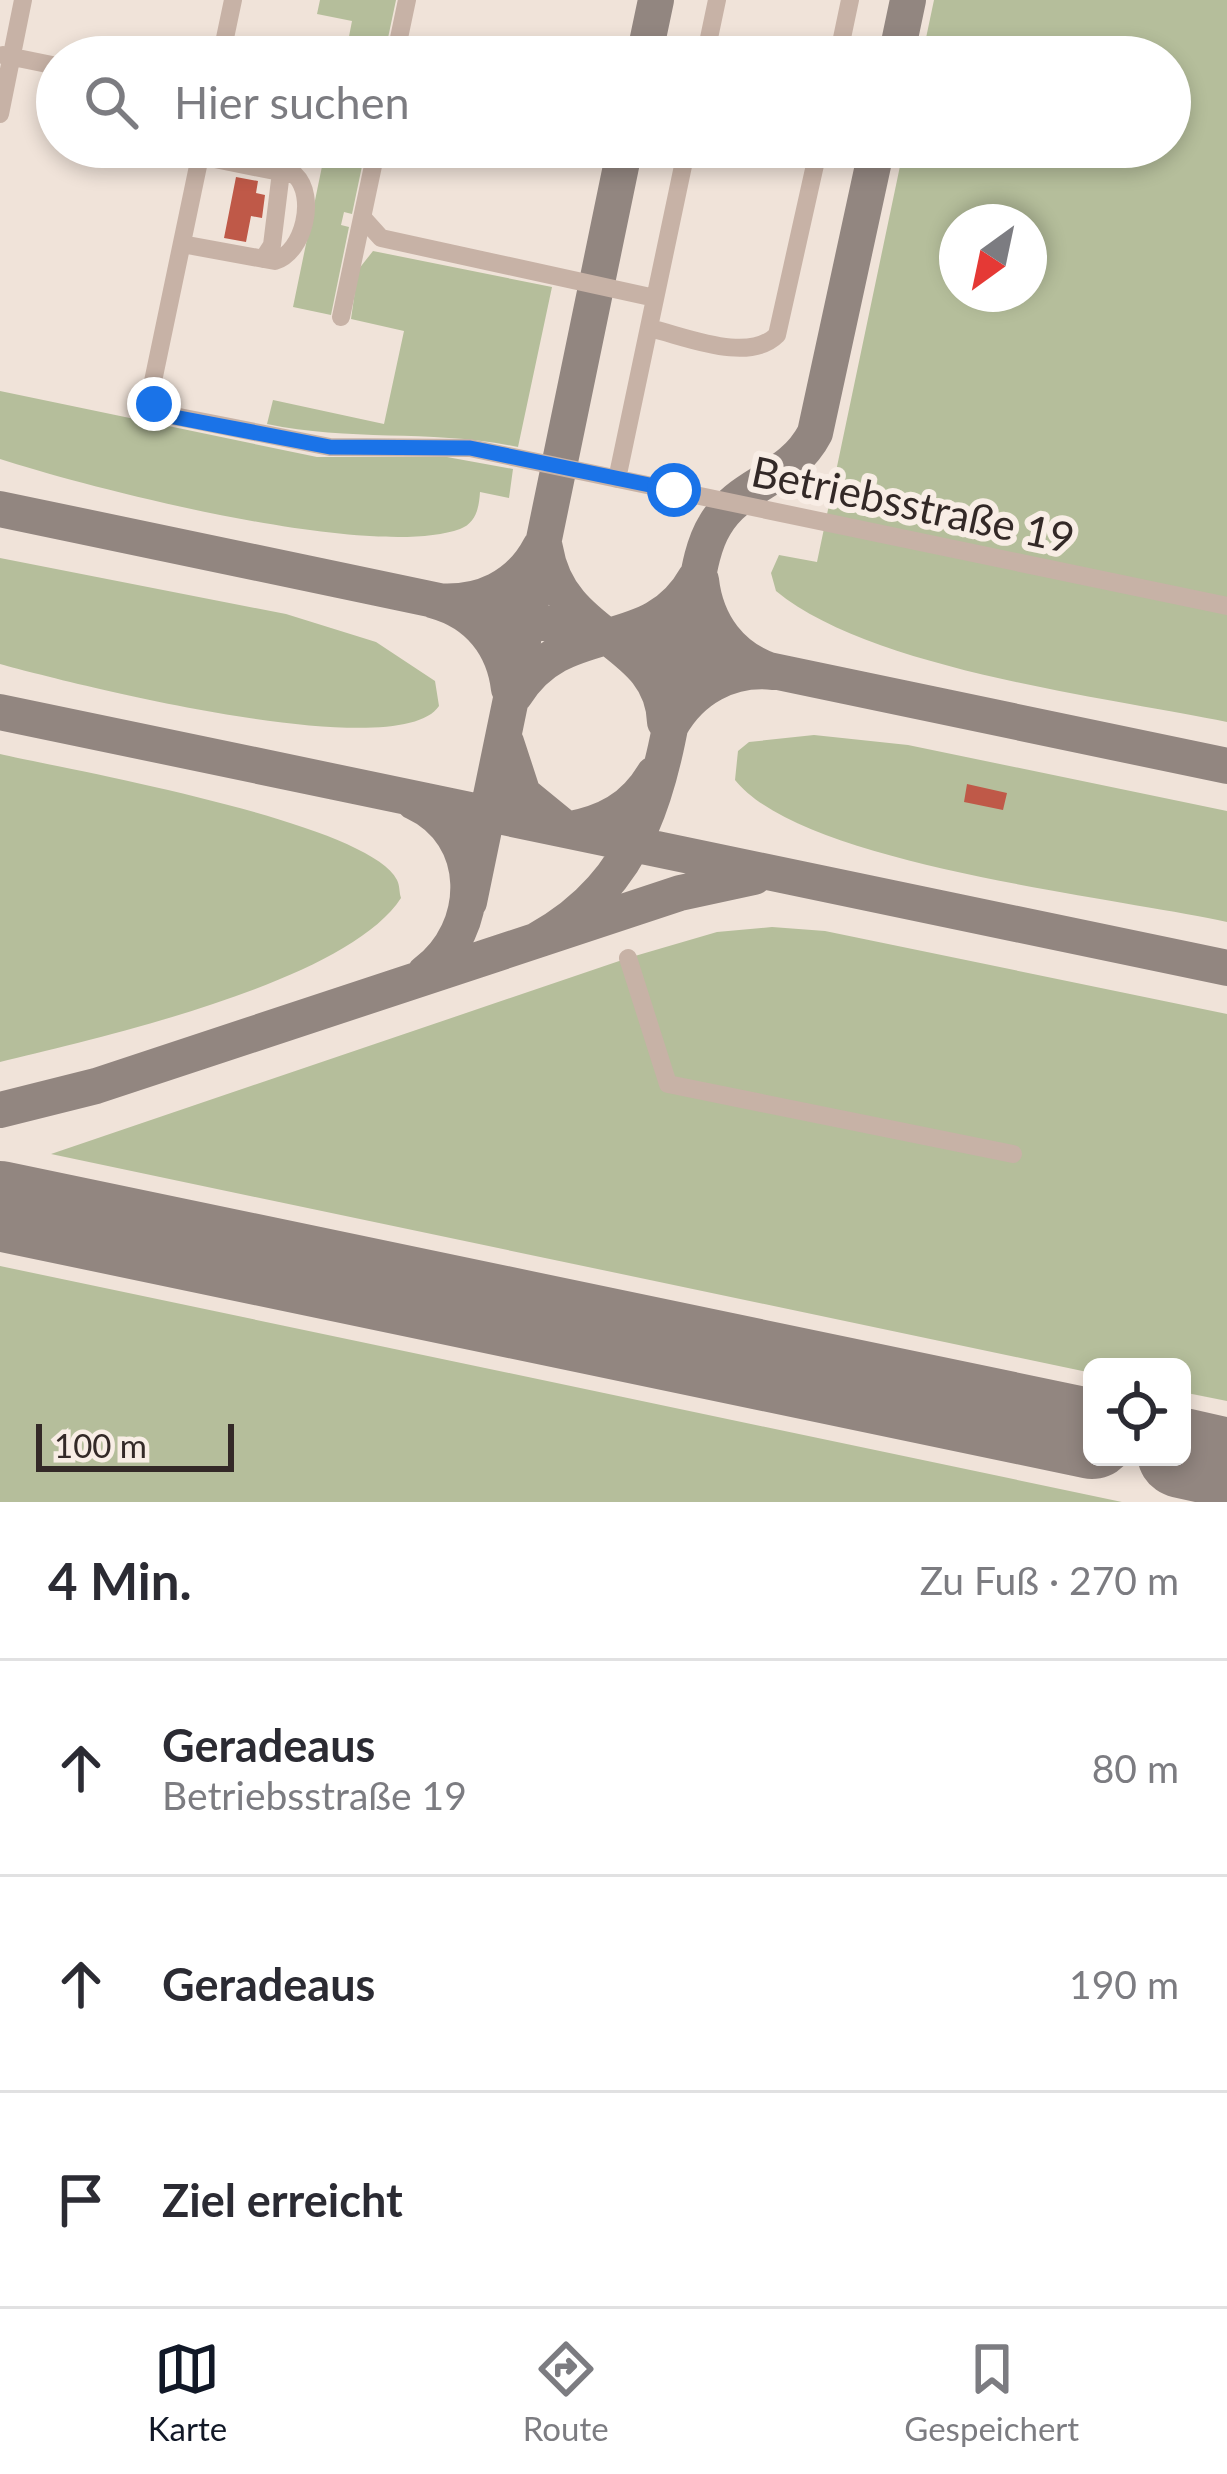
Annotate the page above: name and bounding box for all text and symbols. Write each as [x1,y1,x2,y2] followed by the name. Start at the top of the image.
[36,36,1191,168] search box
[78,69,144,135] icon: search
[174,75,410,129] text: Hier suchen
[939,204,1047,312] north arrow
[127,377,181,431] route end
[747,445,1079,563] street label: Betriebsstraße 19
[647,463,701,517] route start
[1083,1358,1191,1466] map controls
[1083,1358,1191,1466] button: locate
[36,1418,234,1471] scale bar
[54,1425,147,1465] text: 100 m
[48,1550,192,1611] text: 4 Min.
[920,1557,1179,1603] text: Zu Fuß · 270 m
[162,1718,375,1772] text: Geradeaus
[48,1735,114,1801] icon: ahead
[1092,1745,1179,1791] text: 80 m
[162,1772,467,1818] text: Betriebsstraße 19
[48,1951,114,2017] icon: ahead
[162,1957,375,2011] text: Geradeaus
[1069,1961,1179,2007] text: 190 m
[48,2167,114,2233] icon: arrive
[162,2173,403,2227] text: Ziel erreicht
[148,2336,227,2448] tab: Karte
[523,2336,609,2448] tab: Route
[904,2336,1079,2448] tab: Gespeichert

